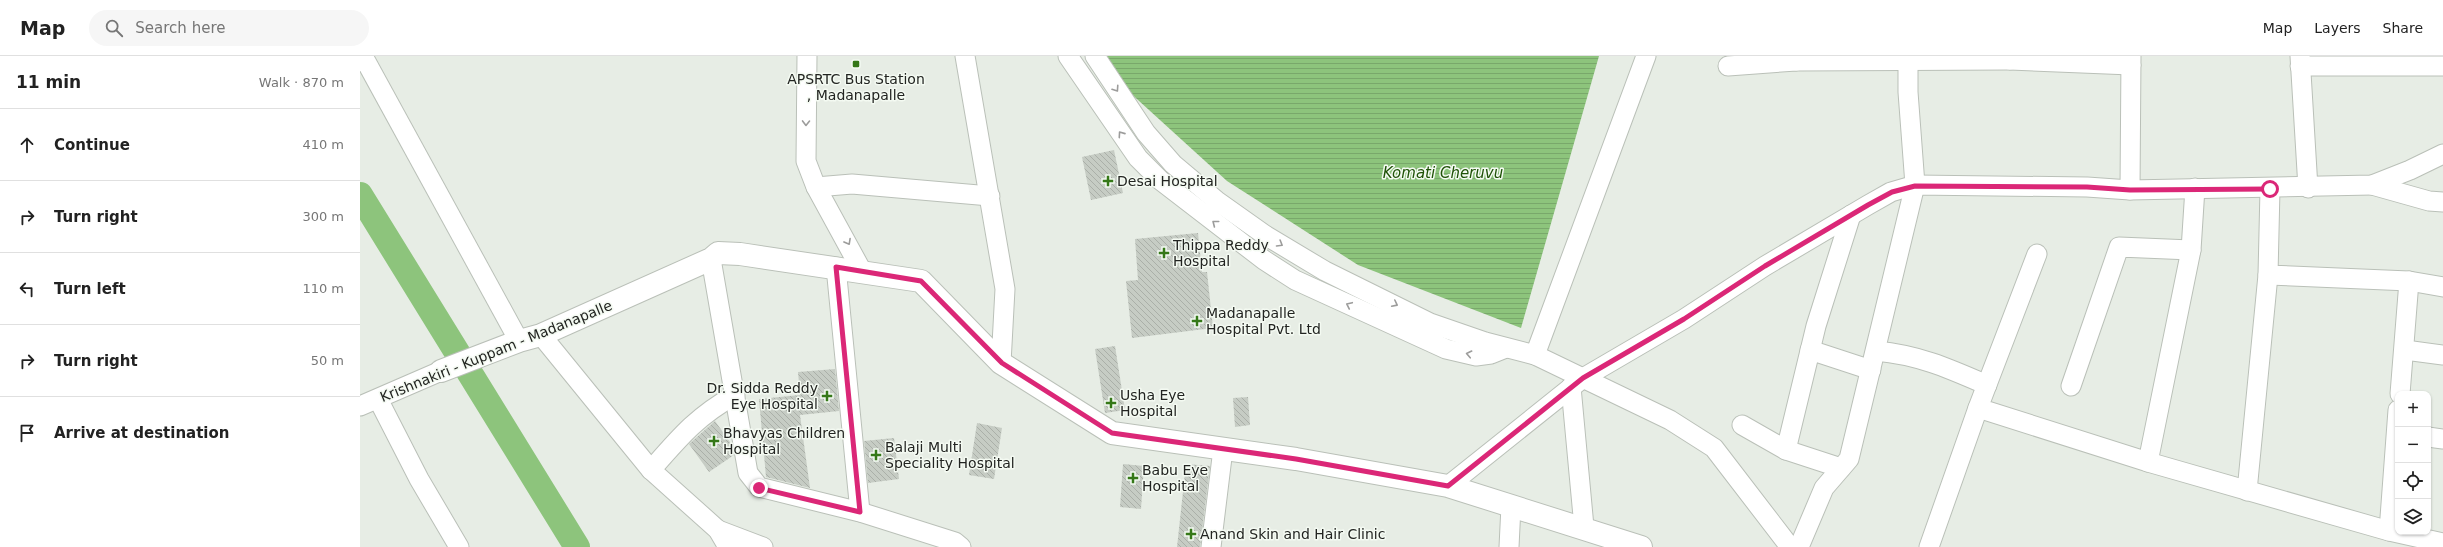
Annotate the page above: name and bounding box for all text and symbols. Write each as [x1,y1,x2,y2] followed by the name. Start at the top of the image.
[89,10,369,46] search box
[20,17,65,39] text: Map
[103,17,125,39] icon: search
[135,19,225,37] text: Search here
[2263,20,2292,36] text: Map
[2314,20,2361,36] text: Layers
[2383,20,2423,36] text: Share
[851,59,861,69] marker: APSRTC Bus Station , Madanapalle
[787,71,925,103] place label: APSRTC Bus Station , Madanapalle
[16,72,81,92] text: 11 min
[259,75,344,90] text: Walk · 870 m
[1111,85,1119,92] one-way arrow
[802,120,810,126] one-way arrow
[1118,131,1126,138] one-way arrow
[16,134,38,156] icon: ahead
[54,136,130,154] text: Continue
[302,137,344,152] text: 410 m
[1383,164,1503,182] water label: Komati Cheruvu
[1117,173,1218,189] place label: Desai Hospital
[1102,175,1114,187] marker: Desai Hospital
[2261,180,2279,198] route start
[16,206,38,228] icon: right
[54,208,138,226] text: Turn right
[302,209,344,224] text: 300 m
[1212,221,1219,228] one-way arrow
[1172,237,1269,269] place label: Thippa Reddy Hospital
[843,238,850,246] one-way arrow
[1276,239,1283,247] one-way arrow
[1158,247,1170,259] marker: Thippa Reddy Hospital
[16,278,38,300] icon: left
[54,280,126,298] text: Turn left
[302,281,344,296] text: 110 m
[378,297,614,405] street label: Krishnakiri - Kuppam - Madanapalle
[1390,300,1398,307] one-way arrow
[1346,302,1353,310] one-way arrow
[1206,305,1321,337] place label: Madanapalle Hospital Pvt. Ltd
[1191,315,1203,327] marker: Madanapalle Hospital Pvt. Ltd
[16,350,38,372] icon: right
[1466,350,1472,359] one-way arrow
[54,352,138,370] text: Turn right
[311,353,344,368] text: 50 m
[706,380,818,412] place label: Dr. Sidda Reddy Eye Hospital
[1120,387,1185,419] place label: Usha Eye Hospital
[821,390,833,402] marker: Dr. Sidda Reddy Eye Hospital
[2395,391,2431,535] map controls
[2395,391,2431,427] button: +
[1105,397,1117,409] marker: Usha Eye Hospital
[16,422,38,444] icon: arrive
[54,424,229,442] text: Arrive at destination
[723,425,845,457] place label: Bhavyas Children Hospital
[2395,427,2431,463] button: −
[708,435,720,447] marker: Bhavyas Children Hospital
[885,439,1015,471] place label: Balaji Multi Speciality Hospital
[870,449,882,461] marker: Balaji Multi Speciality Hospital
[1142,462,1208,494] place label: Babu Eye Hospital
[2395,463,2431,499] button: locate
[1127,472,1139,484] marker: Babu Eye Hospital
[750,479,768,497] route end
[2395,499,2431,535] button: layers
[1200,526,1385,542] place label: Anand Skin and Hair Clinic
[1185,528,1197,540] marker: Anand Skin and Hair Clinic

